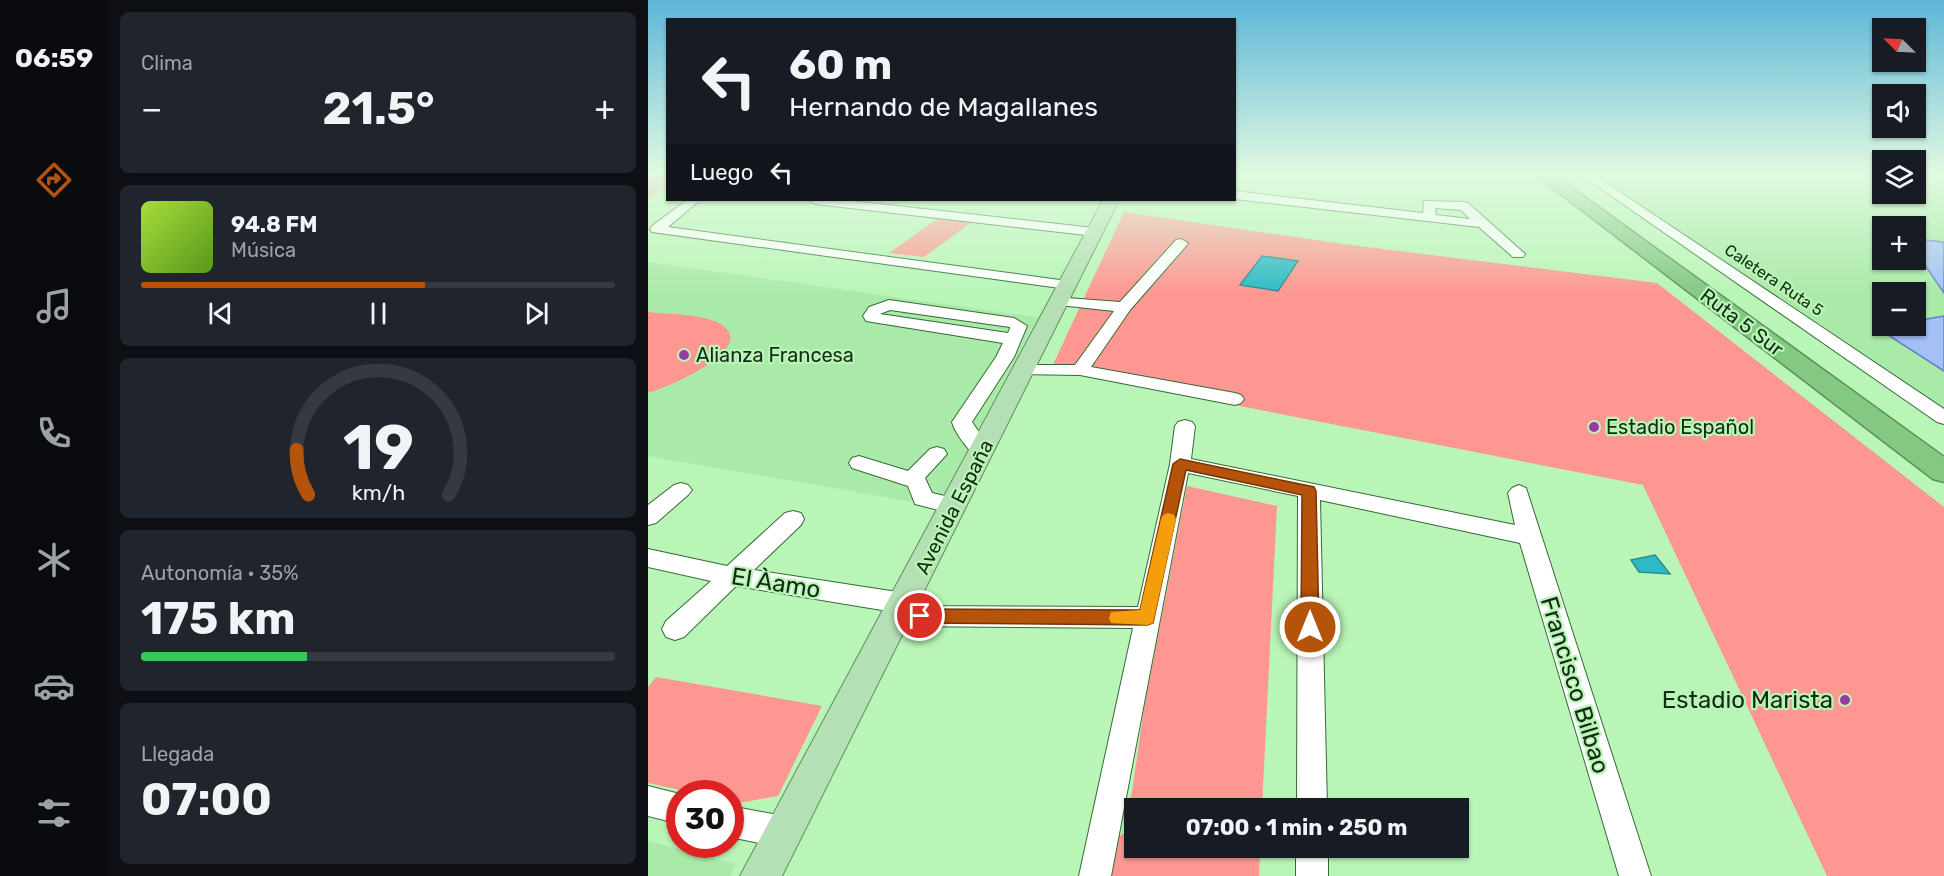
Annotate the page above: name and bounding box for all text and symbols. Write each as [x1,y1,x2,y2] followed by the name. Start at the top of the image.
[1872,18,1926,72] north arrow
[1872,18,1926,336] map controls
[789,40,892,90] text: 60 m
[15,42,93,74] text: 06:59
[690,42,768,120] icon: left
[141,51,193,75] text: Clima
[322,82,434,135] text: 21.5°
[1872,84,1926,138] button: sound
[141,89,162,128] text: −
[594,89,615,128] text: +
[789,91,1098,123] text: Hernando de Magallanes
[1872,150,1926,204] button: layers
[765,156,798,189] icon: left
[33,159,75,201] icon: directions
[690,159,753,186] text: Luego
[231,211,317,238] text: 94.8 FM
[1872,216,1926,270] button: +
[231,238,296,262] text: Música
[1721,240,1827,320] street label: Caletera Ruta 5
[1872,282,1926,336] button: −
[1696,283,1789,361] street label: Ruta 5 Sur
[33,285,75,327] icon: music
[204,297,237,330] icon: previous
[362,297,395,330] icon: pause
[520,297,553,330] icon: next
[696,343,854,367] place label: Alianza Francesa
[677,348,691,362] marker: Alianza Francesa
[342,411,414,485] text: 19
[33,412,75,454] icon: phone
[1606,415,1754,439] place label: Estadio Español
[1587,420,1601,434] marker: Estadio Español
[910,436,998,578] street label: Avenida España
[351,480,405,505] text: km/h
[33,539,75,581] icon: climate
[141,561,298,585] text: Autonomía · 35%
[729,562,823,604] street label: El Àamo
[894,590,945,641] pin
[141,592,295,645] text: 175 km
[1535,593,1615,777] street label: Francisco Bilbao
[1278,595,1342,659] position arrow
[903,599,936,632] icon: arrive
[33,665,75,707] icon: car
[1662,686,1833,714] place label: Estadio Marista
[1838,693,1852,707] marker: Estadio Marista
[141,742,214,766] text: Llegada
[141,773,272,826] text: 07:00
[666,780,744,858] speed limit sign: 30
[33,792,75,834] icon: filters
[1186,814,1407,841] text: 07:00 · 1 min · 250 m

